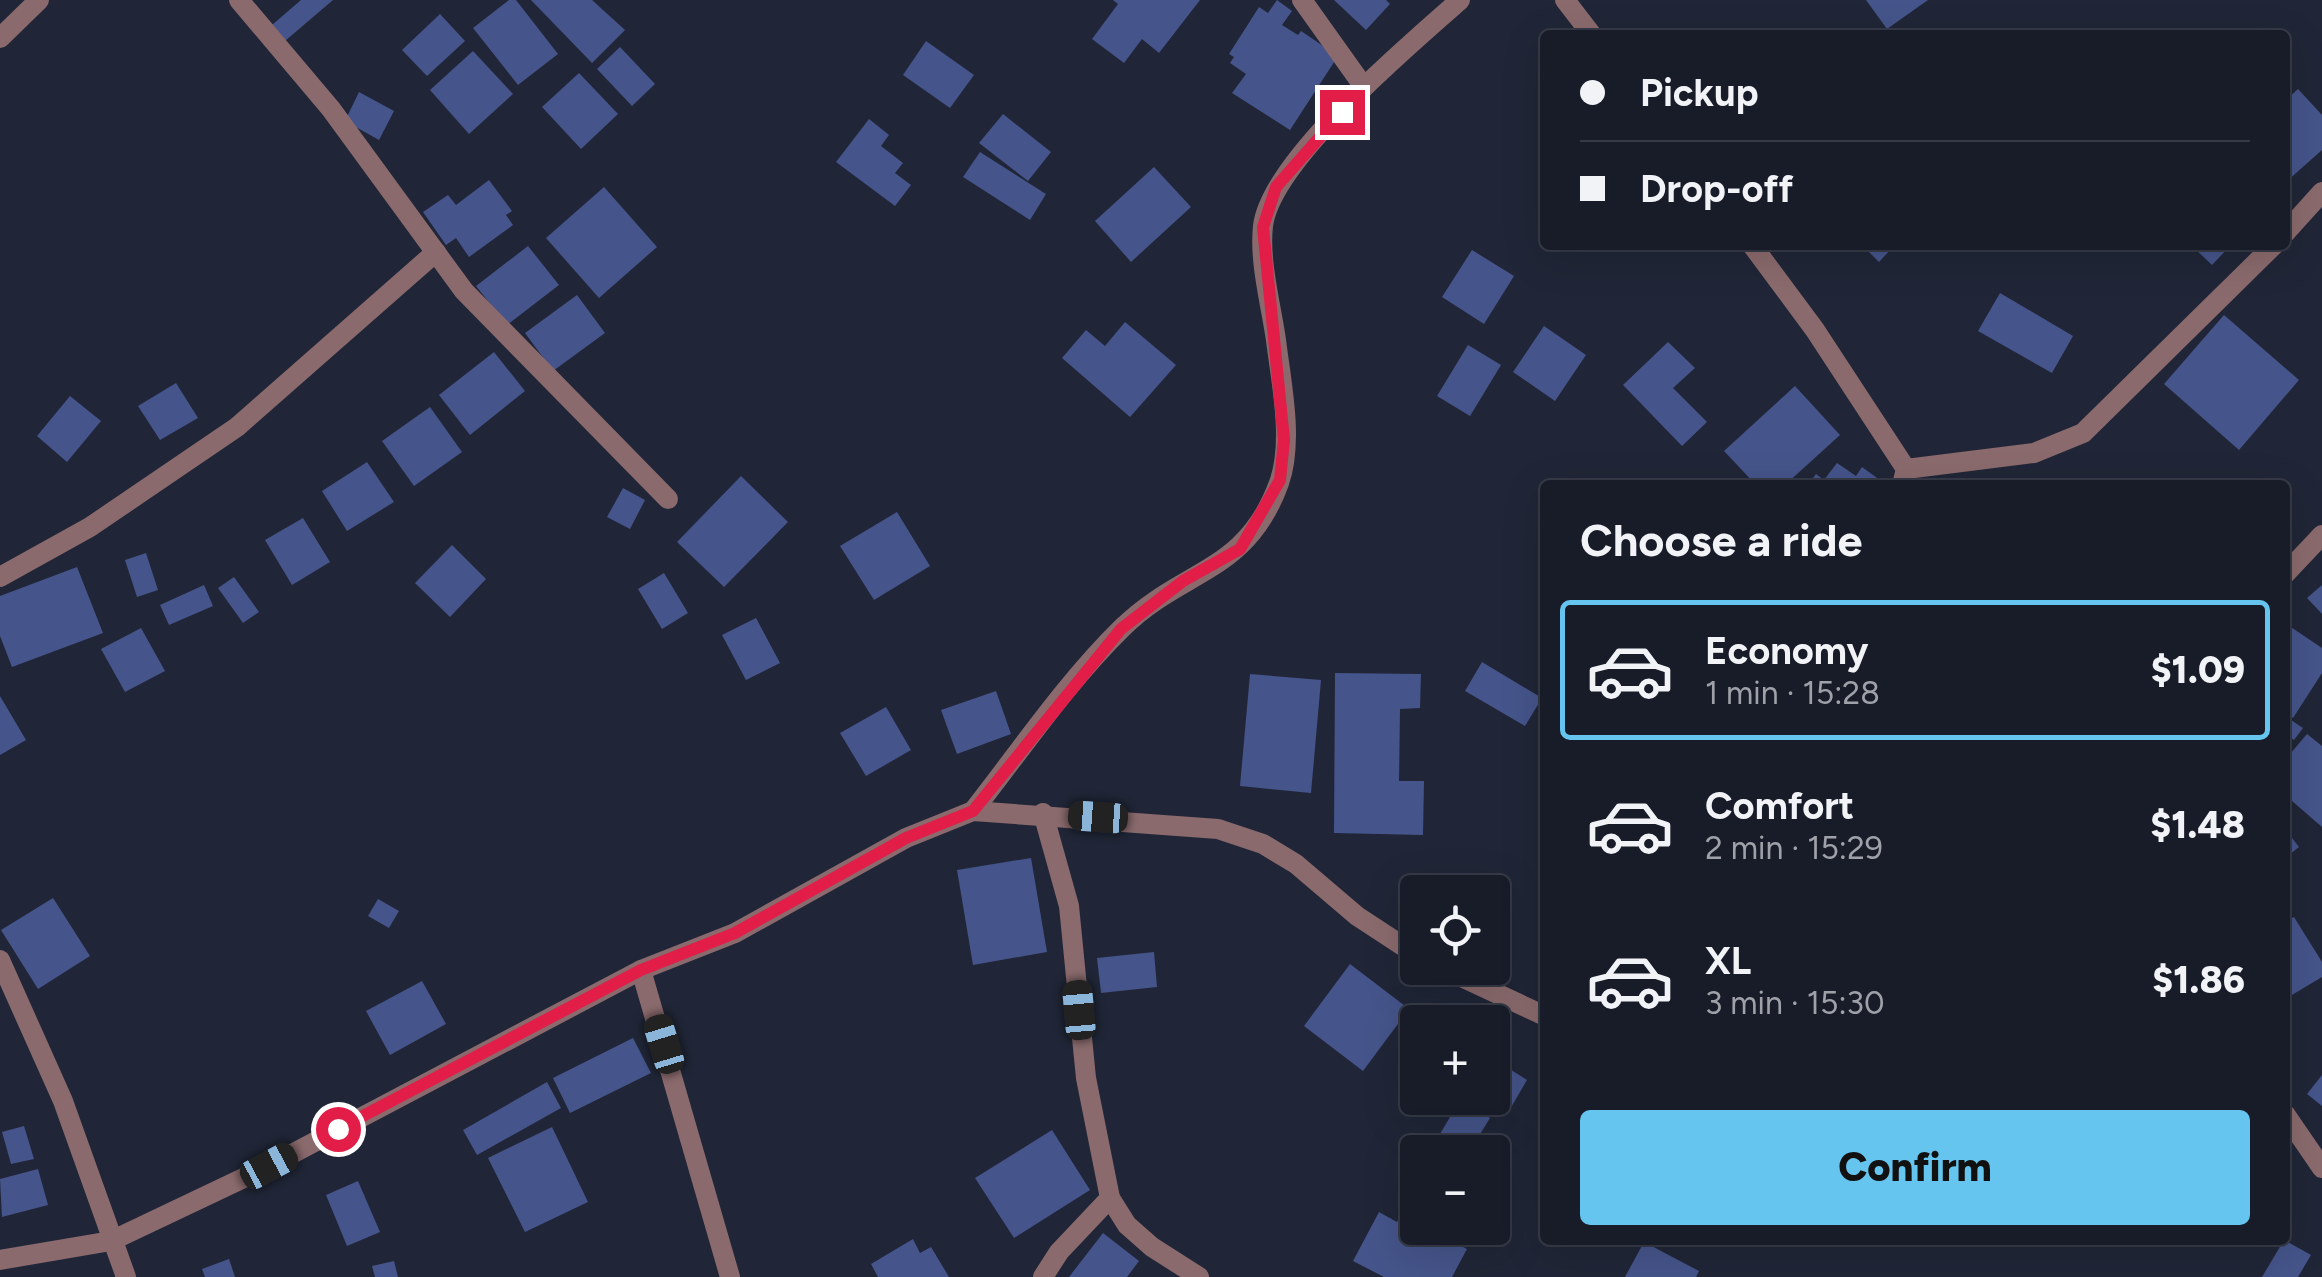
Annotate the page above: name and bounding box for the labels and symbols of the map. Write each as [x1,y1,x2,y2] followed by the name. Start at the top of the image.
[1320,90,1365,135] route end
[1067,800,1129,834] car
[1061,979,1097,1041] car
[641,1011,687,1077] car
[316,1107,361,1152] route start
[235,1139,303,1193] car

